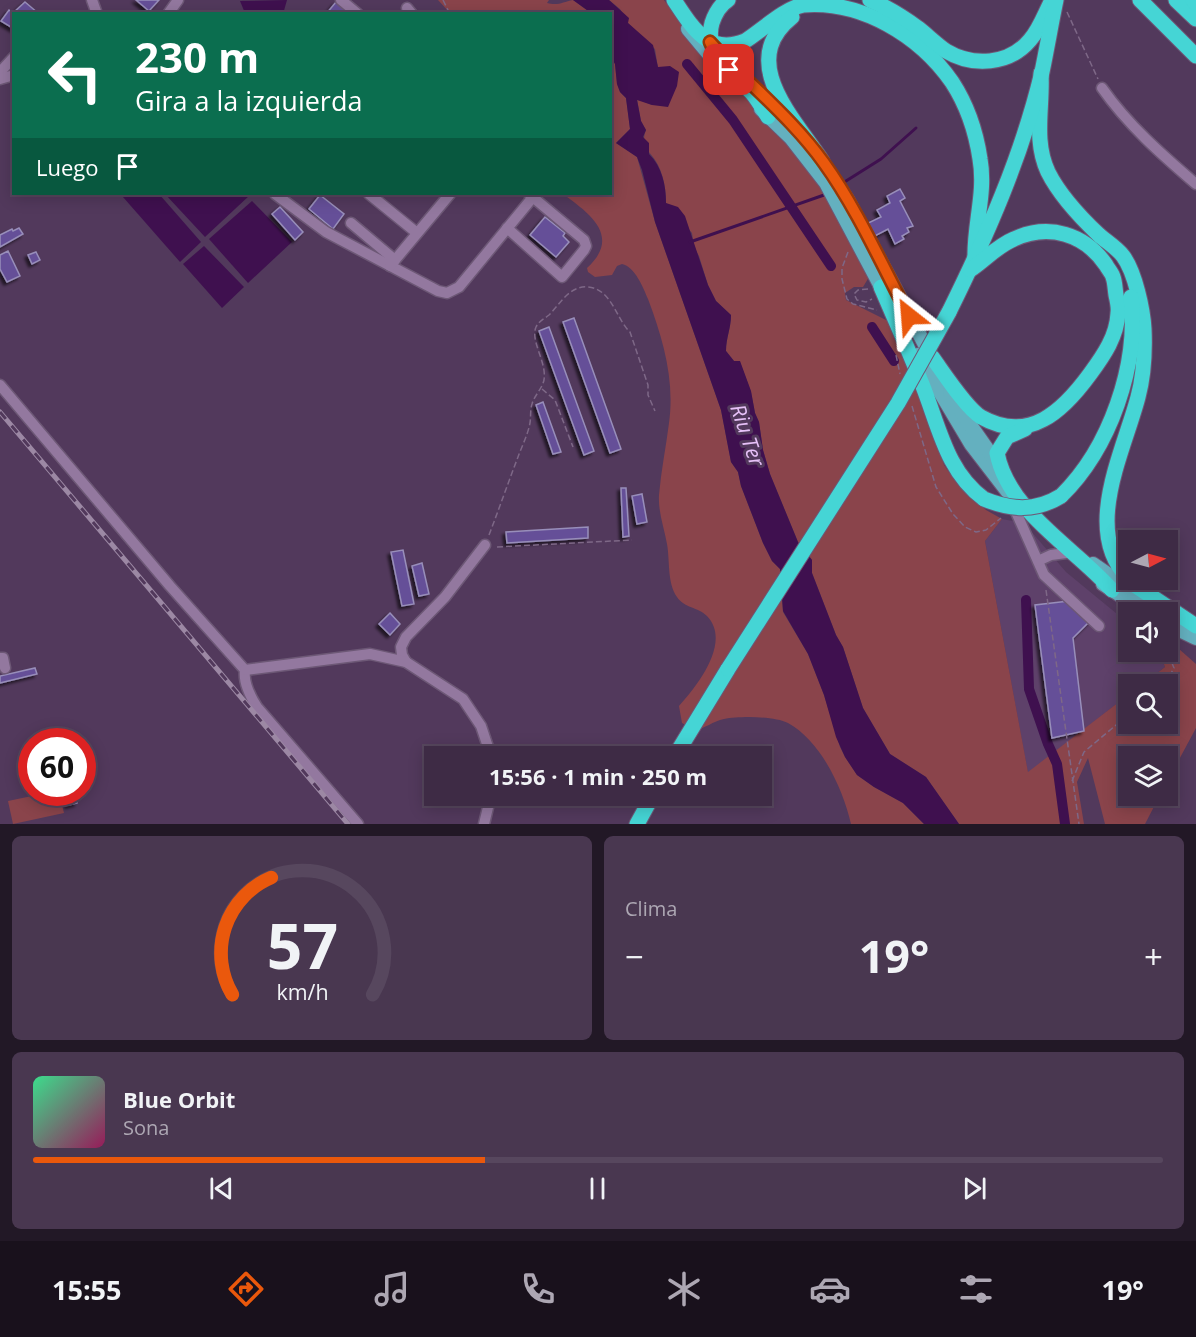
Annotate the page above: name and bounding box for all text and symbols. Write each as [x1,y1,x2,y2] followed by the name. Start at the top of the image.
[135,28,259,85] text: 230 m
[36,36,114,114] icon: left
[703,44,754,95] pin
[712,53,745,86] icon: arrive
[135,82,362,119] text: Gira a la izquierda
[111,150,144,183] icon: arrive
[36,152,99,182] text: Luego
[877,284,941,348] position arrow
[724,400,772,471] water label: Riu Ter
[1118,530,1178,590] north arrow
[1118,530,1178,806] map controls
[1118,602,1178,662] button: sound
[1118,674,1178,734] button: search
[18,728,96,806] speed limit sign: 60
[1118,746,1178,806] button: layers
[489,761,707,791] text: 15:56 · 1 min · 250 m
[625,895,677,922] text: Clima
[266,902,338,987] text: 57
[859,925,929,986] text: 19°
[625,934,644,979] text: −
[1144,934,1163,979] text: +
[276,977,328,1006] text: km/h
[123,1084,235,1114] text: Blue Orbit
[123,1114,169,1141] text: Sona
[205,1172,238,1205] icon: previous
[581,1172,614,1205] icon: pause
[958,1172,991,1205] icon: next
[225,1268,267,1310] icon: directions
[371,1268,413,1310] icon: music
[517,1268,559,1310] icon: phone
[663,1268,705,1310] icon: climate
[809,1268,851,1310] icon: car
[955,1268,997,1310] icon: filters
[52,1271,121,1308] text: 15:55
[1101,1271,1144,1308] text: 19°

